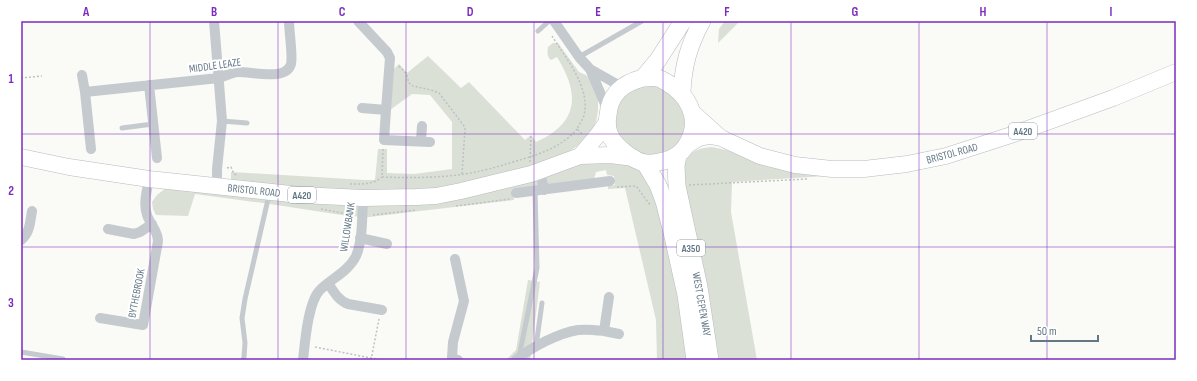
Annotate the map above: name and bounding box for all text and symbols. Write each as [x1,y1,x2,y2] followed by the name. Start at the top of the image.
[82,4,90,20] text: A
[211,4,217,20] text: B
[339,4,346,20] text: C
[467,4,474,20] text: D
[595,4,601,20] text: E
[724,4,730,20] text: F
[852,4,859,20] text: G
[980,4,987,20] text: H
[1110,4,1113,20] text: I
[188,55,242,76] street label: MIDDLE LEAZE
[8,71,14,87] text: 1
[1009,123,1037,139] road number: A420
[925,140,979,167] street label: BRISTOL ROAD
[227,181,281,200] street label: BRISTOL ROAD
[8,183,14,199] text: 2
[288,187,316,203] road number: A420
[337,201,358,253] street label: WILLOWBANK
[677,240,705,256] road number: A350
[125,267,148,319] street label: BYTHEBROOK
[689,271,714,337] street label: WEST CEPEN WAY
[8,295,14,311] text: 3
[1031,317,1098,343] scale bar
[1037,324,1057,339] text: 50 m

